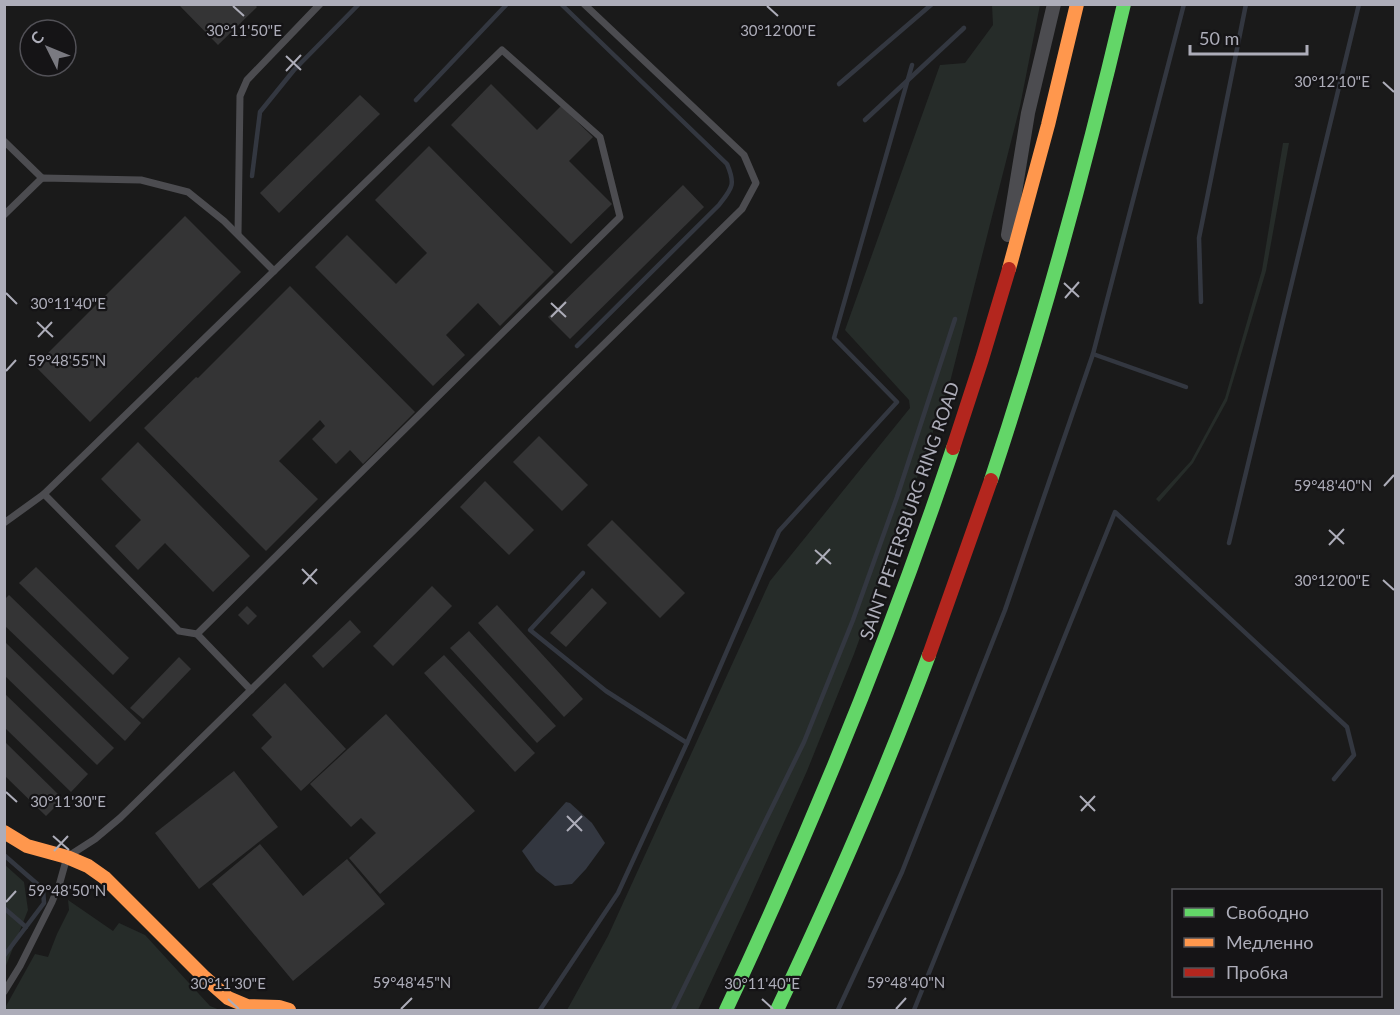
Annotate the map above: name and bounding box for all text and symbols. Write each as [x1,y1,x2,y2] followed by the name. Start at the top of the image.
[18,18,78,78] north arrow
[1190,18,1307,56] scale bar
[206,21,282,39] text: 30°11'50"E
[740,21,816,39] text: 30°12'00"E
[26,27,48,48] text: С
[1199,27,1239,49] text: 50 m
[1294,72,1370,90] text: 30°12'10"E
[30,294,106,312] text: 30°11'40"E
[28,351,106,369] text: 59°48'55"N
[855,379,964,642] street label: SAINT PETERSBURG RING ROAD
[1294,476,1372,494] text: 59°48'40"N
[1294,571,1370,589] text: 30°12'00"E
[30,792,106,810] text: 30°11'30"E
[28,881,106,899] text: 59°48'50"N
[1172,889,1382,997] legend
[1226,901,1309,923] text: Свободно
[1226,931,1314,953] text: Медленно
[1226,961,1288,983] text: Пробка
[373,973,451,991] text: 59°48'45"N
[867,973,945,991] text: 59°48'40"N
[190,974,266,992] text: 30°11'30"E
[724,974,800,992] text: 30°11'40"E

